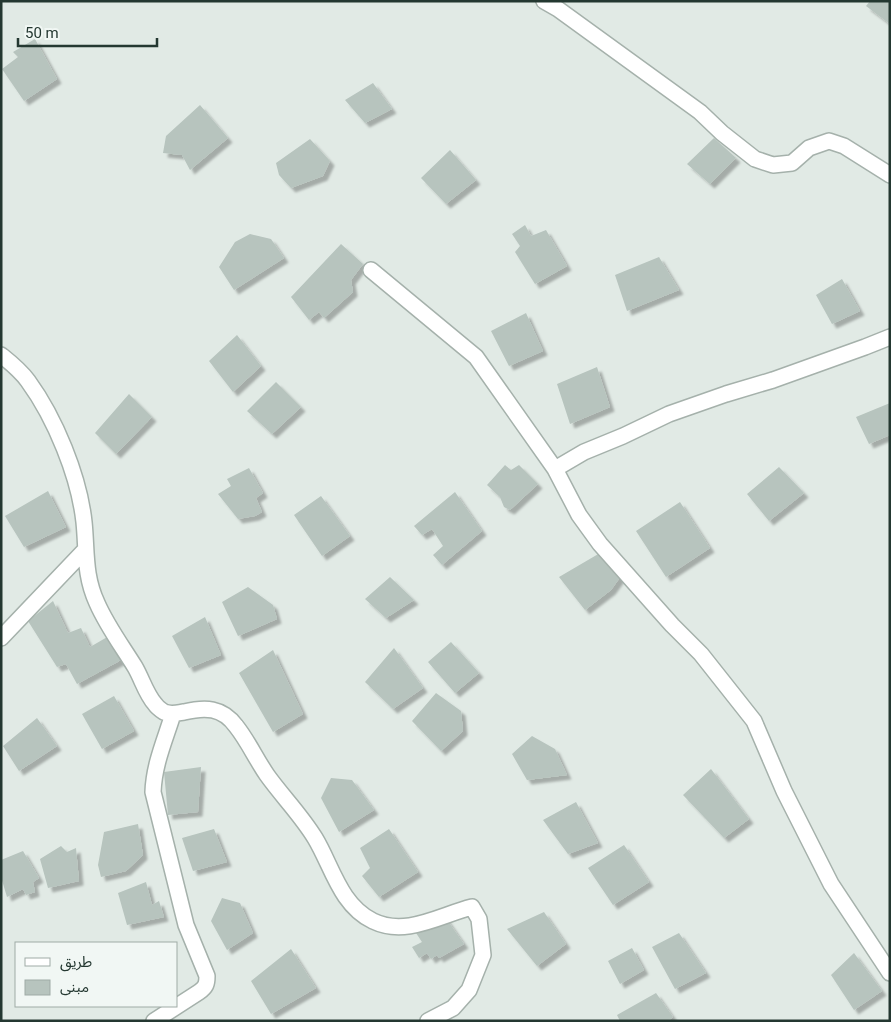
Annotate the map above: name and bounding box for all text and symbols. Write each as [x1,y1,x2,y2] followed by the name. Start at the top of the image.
[18,15,156,47] scale bar
[25,24,59,42] text: 50 m
[15,942,178,1007] legend
[60,953,92,972] text: طريق
[60,978,89,996] text: مبنى

